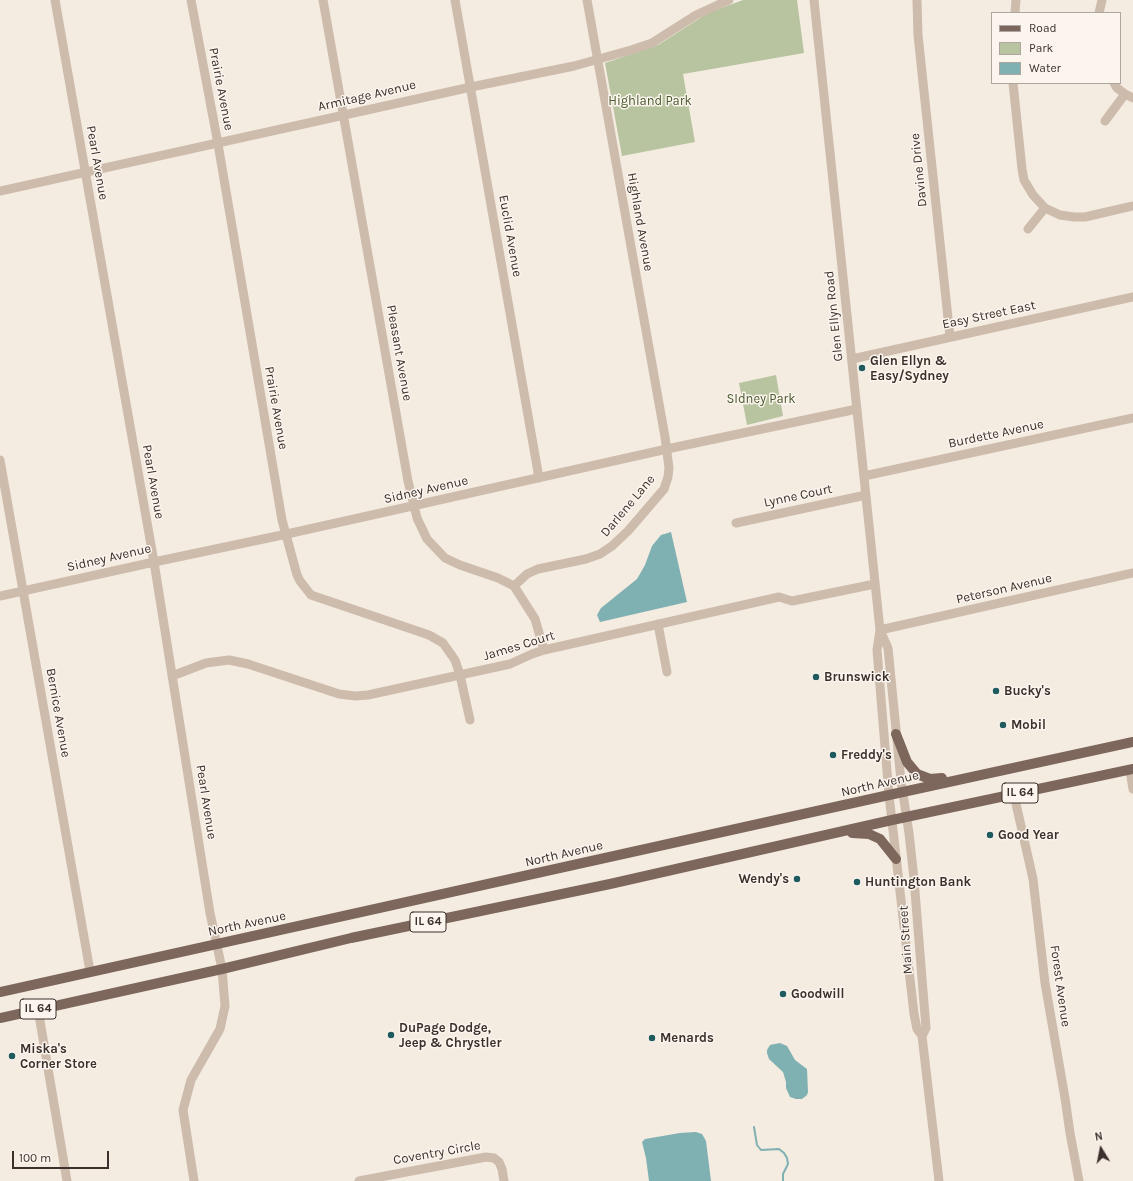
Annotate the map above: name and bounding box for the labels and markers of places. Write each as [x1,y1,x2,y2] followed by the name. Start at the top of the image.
[870,353,949,384] place label: Glen Ellyn & Easy/Sydney
[857,363,867,373] marker: Glen Ellyn & Easy/Sydney
[824,669,889,685] place label: Brunswick
[811,672,821,682] marker: Brunswick
[1004,683,1051,699] place label: Bucky's
[991,686,1001,696] marker: Bucky's
[1011,717,1046,733] place label: Mobil
[998,720,1008,730] marker: Mobil
[841,747,892,763] place label: Freddy's
[828,750,838,760] marker: Freddy's
[998,827,1059,843] place label: Good Year
[985,830,995,840] marker: Good Year
[739,871,789,887] place label: Wendy's
[792,874,802,884] marker: Wendy's
[865,874,971,890] place label: Huntington Bank
[852,877,862,887] marker: Huntington Bank
[791,986,845,1002] place label: Goodwill
[778,989,788,999] marker: Goodwill
[399,1020,502,1051] place label: DuPage Dodge, Jeep & Chrystler
[386,1030,396,1040] marker: DuPage Dodge, Jeep & Chrystler
[660,1030,714,1046] place label: Menards
[647,1033,657,1043] marker: Menards
[20,1041,97,1072] place label: Miska's Corner Store
[7,1051,17,1061] marker: Miska's Corner Store

